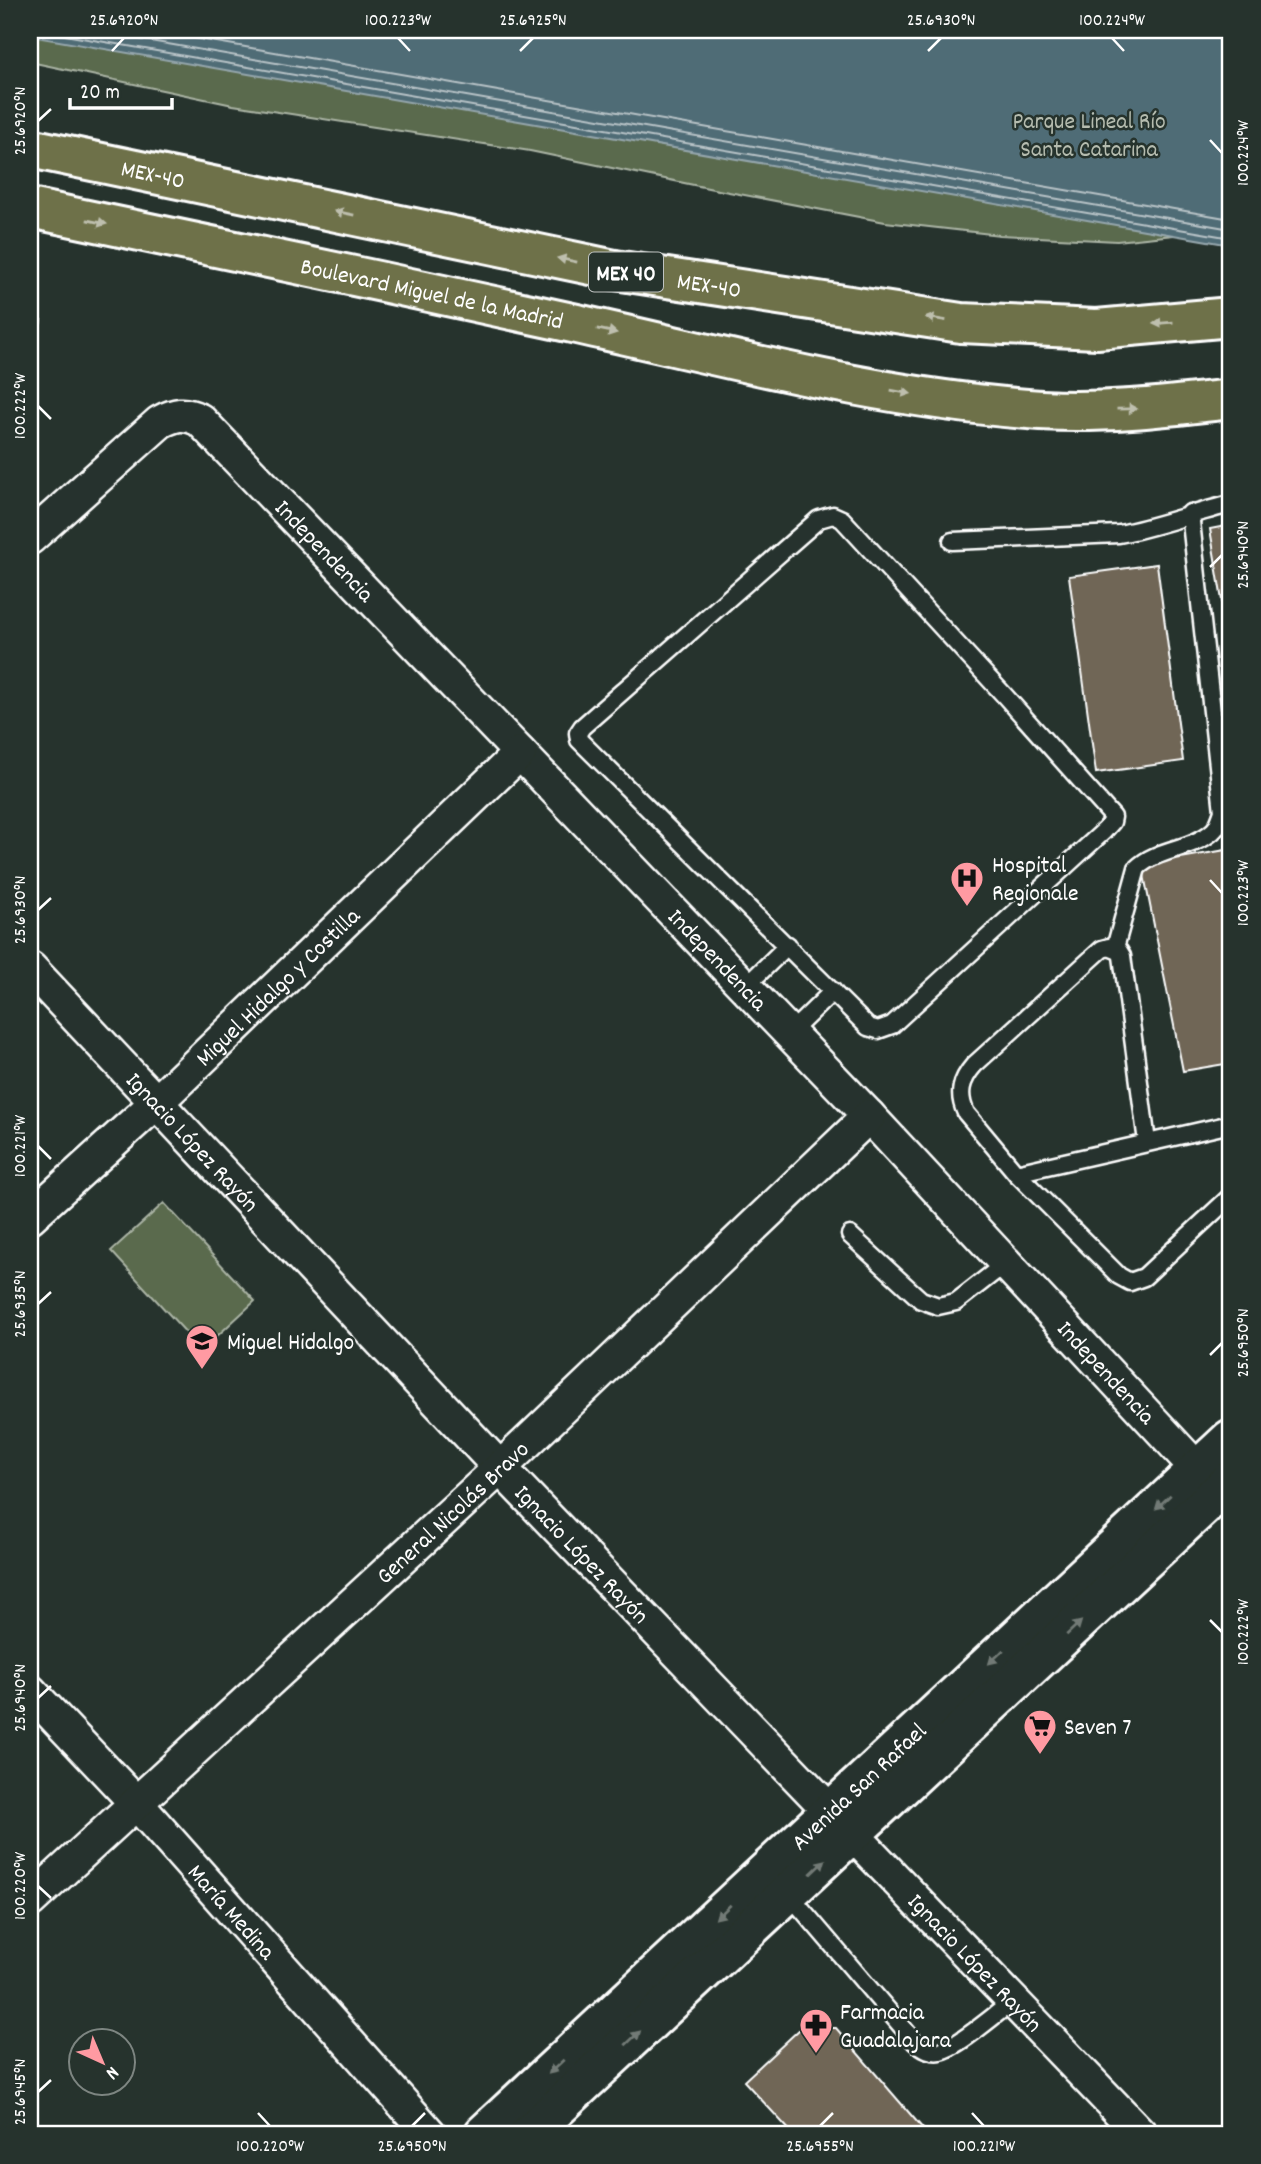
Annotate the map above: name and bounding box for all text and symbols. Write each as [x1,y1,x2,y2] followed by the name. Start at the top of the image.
[90,9,158,34] text: 25.6920°N
[365,9,432,34] text: 100.223°W
[499,9,567,34] text: 25.6925°N
[907,9,975,34] text: 25.6930°N
[1079,9,1146,34] text: 100.224°W
[70,66,172,110] scale bar
[80,79,120,109] text: 20 m
[9,87,34,155] text: 25.6920°N
[1012,106,1166,168] park label: Parque Lineal Río Santa Catarina
[1232,119,1257,186] text: 100.224°W
[118,153,188,200] street label: MEX-40
[333,207,355,218] one-way arrow
[86,216,108,227] one-way arrow
[297,251,566,340] street label: Boulevard Miguel de la Madrid
[589,252,663,292] road number: MEX 40
[556,254,578,265] one-way arrow
[674,266,743,309] street label: MEX-40
[925,313,947,324] one-way arrow
[1152,318,1174,329] one-way arrow
[596,325,618,336] one-way arrow
[9,372,34,439] text: 100.222°W
[890,387,912,398] one-way arrow
[1116,403,1138,415] one-way arrow
[265,493,381,612] street label: Independencia
[1232,521,1257,589] text: 25.6940°N
[992,850,1078,912] place label: Hospital Regionale
[948,859,986,908] hospital icon: Hospital Regionale
[1232,859,1257,926] text: 100.223°W
[9,876,34,944] text: 25.6930°N
[189,901,370,1076] street label: Miguel Hidalgo y Costilla
[658,902,774,1021] street label: Independencia
[116,1066,265,1221] street label: Ignacio López Rayón
[9,1114,34,1177] text: 100.221°W
[9,1270,34,1338] text: 25.6935°N
[1232,1308,1257,1378] text: 25.6950°N
[1047,1314,1162,1434] street label: Independencia
[183,1322,221,1371] school or university icon: Miguel Hidalgo
[227,1327,354,1361] place label: Miguel Hidalgo
[370,1434,538,1594] street label: General Nicolás Bravo
[505,1478,656,1633] street label: Ignacio López Rayón
[1155,1493,1172,1509] one-way arrow
[1232,1598,1257,1665] text: 100.222°W
[1065,1620,1082,1636] one-way arrow
[988,1648,1005,1664] one-way arrow
[9,1664,34,1732] text: 25.6940°N
[1021,1707,1059,1756] supermarket icon: Seven 7
[1064,1712,1132,1746] place label: Seven 7
[785,1716,936,1860] street label: Avenida San Rafael
[9,1851,34,1920] text: 100.220°W
[178,1858,282,1969] street label: María Medina
[809,1859,826,1875] one-way arrow
[898,1887,1049,2041] street label: Ignacio López Rayón
[714,1904,731,1920] one-way arrow
[840,1997,952,2059] place label: Farmacia Guadalajara
[797,2006,835,2055] pharmacy icon: Farmacia Guadalajara
[66,2028,136,2098] north arrow
[624,2030,642,2046] one-way arrow
[9,2059,34,2125] text: 25.6945°N
[99,2059,124,2085] text: N
[548,2059,565,2075] one-way arrow
[236,2135,305,2160] text: 100.220°W
[377,2135,447,2160] text: 25.6950°N
[786,2135,854,2160] text: 25.6955°N
[953,2135,1016,2160] text: 100.221°W

